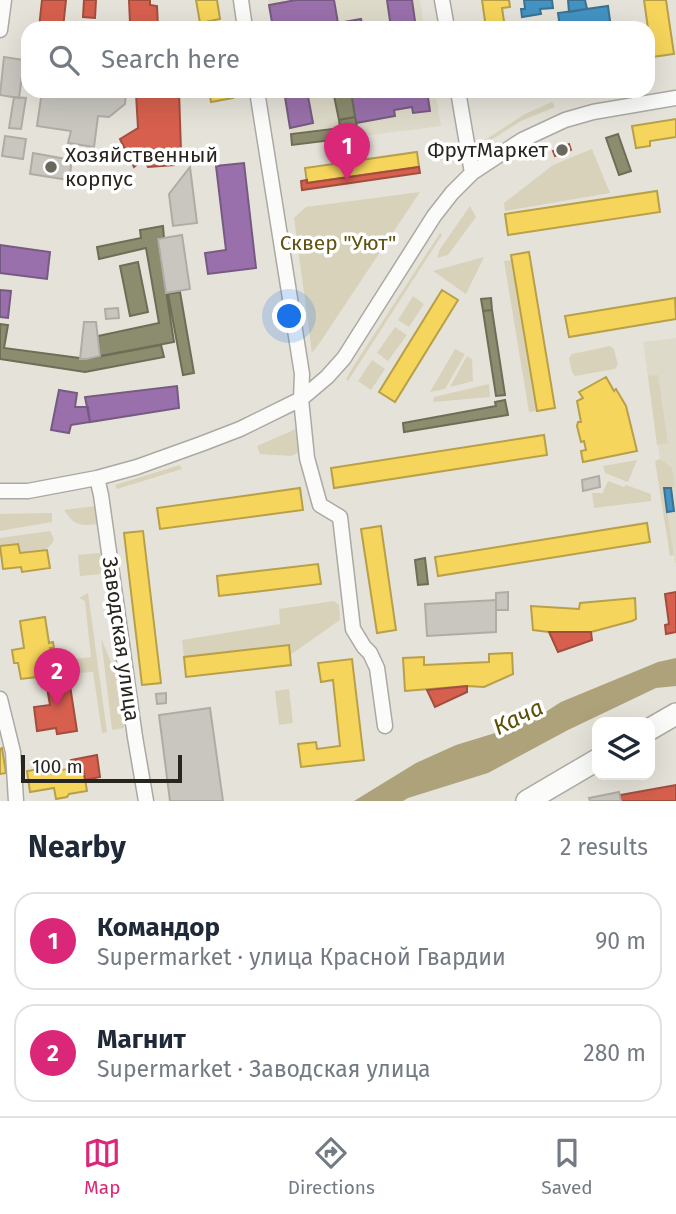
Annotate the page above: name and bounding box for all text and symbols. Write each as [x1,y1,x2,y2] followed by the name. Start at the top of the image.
[21,21,655,98] search box
[45,41,83,79] icon: search
[101,44,240,75] text: Search here
[324,123,370,181] pin: 1
[427,137,549,163] place label: ФрутМаркет
[65,142,218,192] place label: Хозяйственный корпус
[554,142,570,158] marker: ФрутМаркет
[43,159,59,175] marker: Хозяйственный корпус
[280,230,396,256] park label: Сквер "Уют"
[272,299,306,333] your location
[97,555,145,723] street label: Заводская улица
[34,648,80,706] pin: 2
[488,693,548,741] water label: Кача
[592,717,655,780] map controls
[592,717,655,780] button: layers
[21,752,182,784] scale bar
[32,755,83,778] text: 100 m
[28,829,126,865] text: Nearby
[560,833,648,861] text: 2 results
[97,912,220,943] text: Командор
[48,927,58,955] text: 1
[595,927,646,955] text: 90 m
[97,943,506,971] text: Supermarket · улица Красной Гвардии
[97,1024,186,1055] text: Магнит
[47,1039,59,1067] text: 2
[583,1039,646,1067] text: 280 m
[97,1055,431,1083] text: Supermarket · Заводская улица
[83,1134,121,1199] tab: Map
[288,1134,375,1199] tab: Directions
[541,1134,593,1199] tab: Saved

